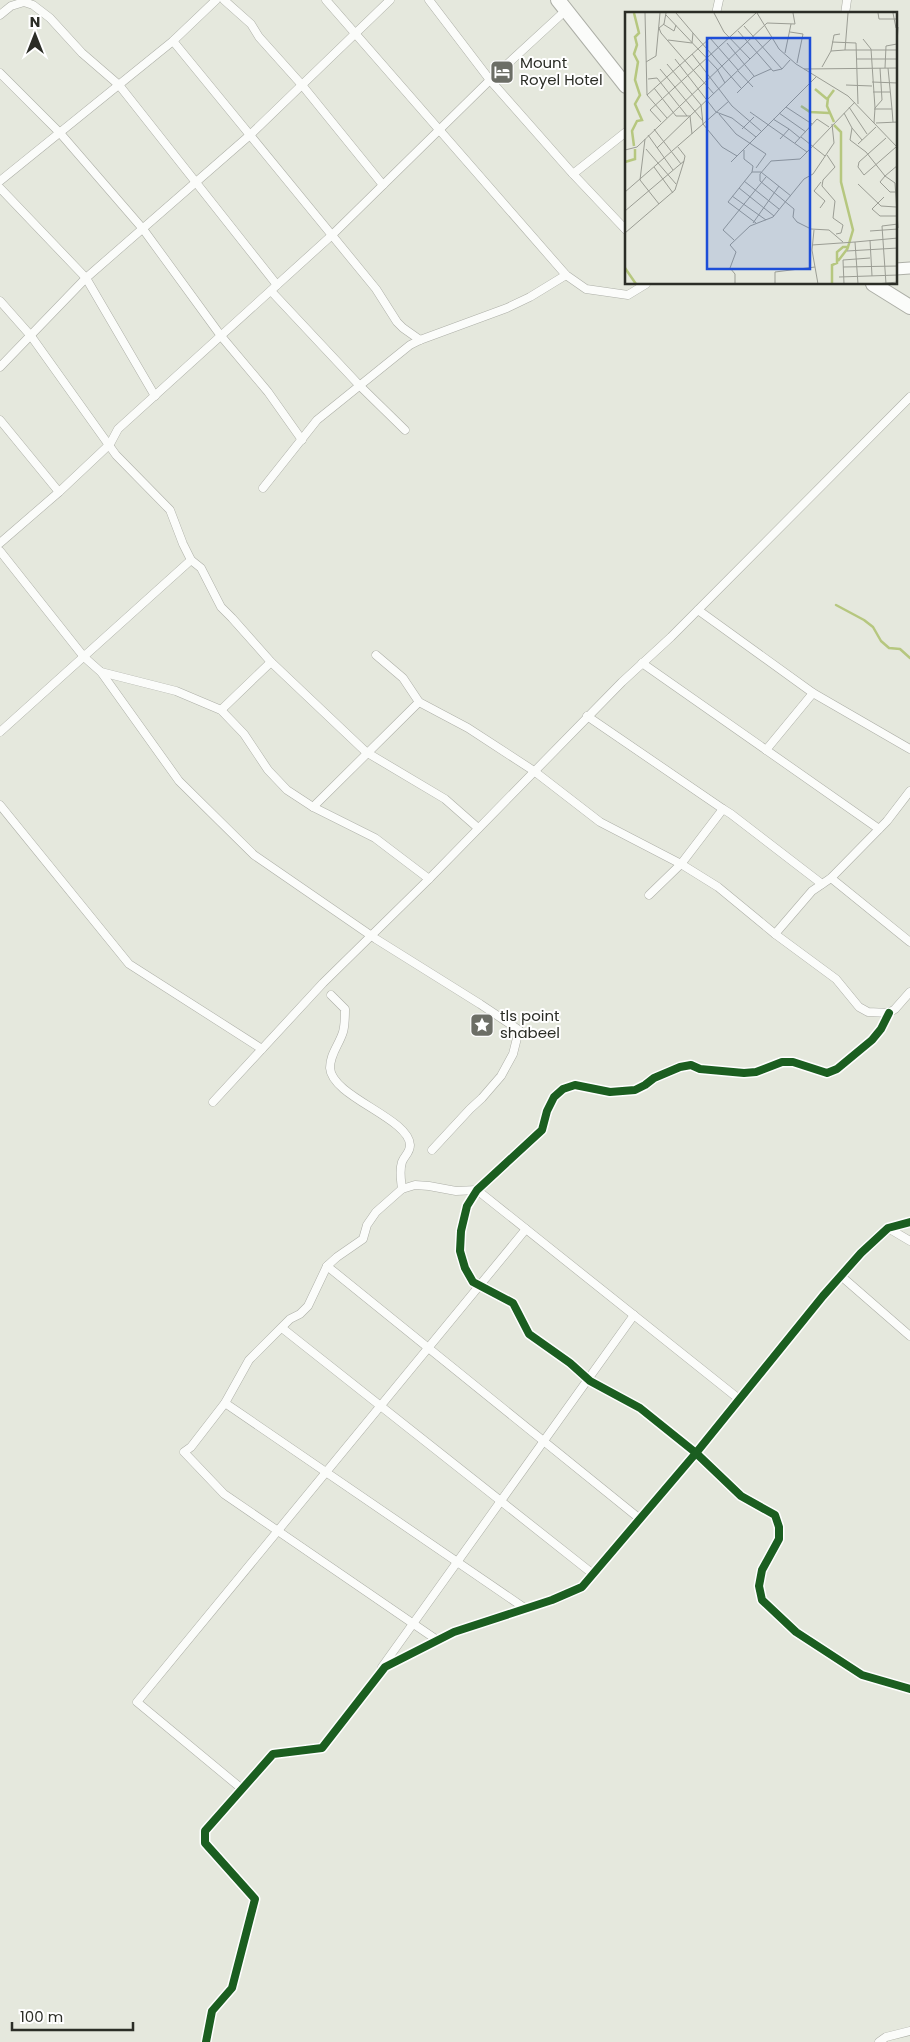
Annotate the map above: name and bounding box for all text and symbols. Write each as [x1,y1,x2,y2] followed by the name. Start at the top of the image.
[10,10,60,60] north arrow
[30,12,40,32] text: N
[625,12,898,285] inset map
[520,52,603,90] place label: Mount Royel Hotel
[489,59,515,85] hotel icon: Mount Royel Hotel
[500,1005,560,1043] place label: tls point shabeel
[469,1012,495,1038] place icon: tls point shabeel
[12,2000,134,2032] scale bar
[20,2006,63,2027] text: 100 m

